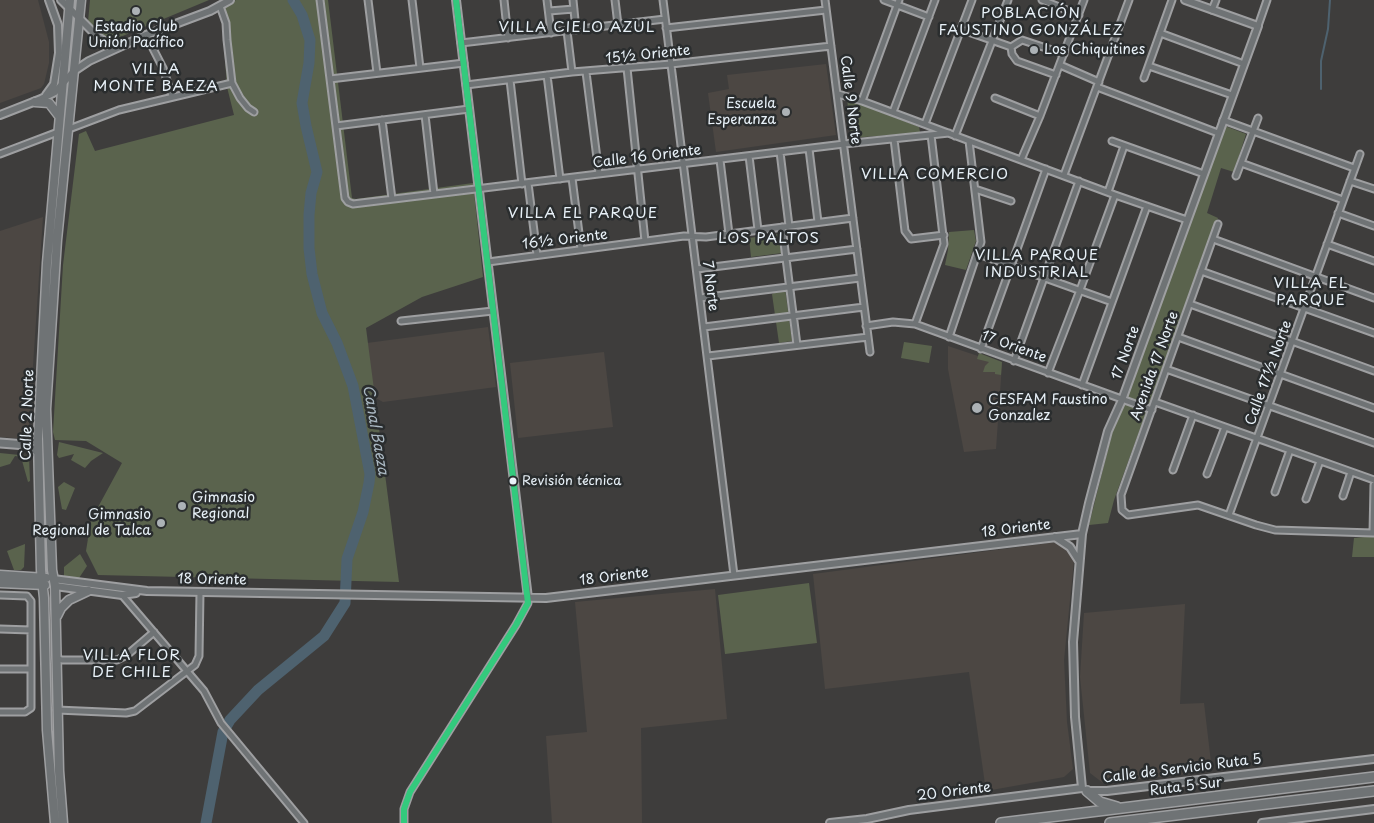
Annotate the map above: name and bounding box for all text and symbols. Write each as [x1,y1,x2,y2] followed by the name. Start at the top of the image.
[130,5,142,17] marker: Estadio Club Unión Pacífico
[936,5,1126,40] district label: POBLACIÓN FAUSTINO GONZÁLEZ
[88,19,184,52] place label: Estadio Club Unión Pacífico
[497,19,657,37] district label: VILLA CIELO AZUL
[605,42,691,68] street label: 15½ Oriente
[1044,42,1145,58] place label: Los Chiquitines
[1028,44,1040,56] marker: Los Chiquitines
[836,55,864,145] street label: Calle 9 Norte
[92,61,220,96] district label: VILLA MONTE BAEZA
[707,96,776,128] place label: Escuela Esperanza
[780,106,792,118] marker: Escuela Esperanza
[592,142,702,172] street label: Calle 16 Oriente
[860,166,1010,184] district label: VILLA COMERCIO
[507,205,659,223] district label: VILLA EL PARQUE
[521,226,609,254] street label: 16½ Oriente
[717,230,821,248] district label: LOS PALTOS
[975,247,1099,282] district label: VILLA PARQUE INDUSTRIAL
[699,260,721,312] street label: 7 Norte
[1273,275,1349,310] district label: VILLA EL PARQUE
[1128,309,1182,423] street label: Avenida 17 Norte
[1242,318,1296,428] street label: Calle 17½ Norte
[1108,324,1144,382] street label: 17 Norte
[979,327,1049,367] street label: 17 Oriente
[18,369,38,461] street label: Calle 2 Norte
[358,383,392,477] water label: Canal Baeza
[988,392,1107,424] place label: CESFAM Faustino Gonzalez
[970,401,984,415] marker: CESFAM Faustino Gonzalez
[522,473,621,489] place label: Revisión técnica
[508,476,518,486] marker: Revisión técnica
[192,490,255,522] place label: Gimnasio Regional
[176,500,188,512] marker: Gimnasio Regional
[32,507,151,540] place label: Gimnasio Regional de Talca
[980,516,1052,542] street label: 18 Oriente
[155,517,167,529] marker: Gimnasio Regional de Talca
[578,564,650,590] street label: 18 Oriente
[177,571,247,589] street label: 18 Oriente
[82,647,182,682] district label: VILLA FLOR DE CHILE
[1101,751,1263,787] street label: Calle de Servicio Ruta 5
[1149,774,1223,800] street label: Ruta 5 Sur
[916,779,992,805] street label: 20 Oriente

